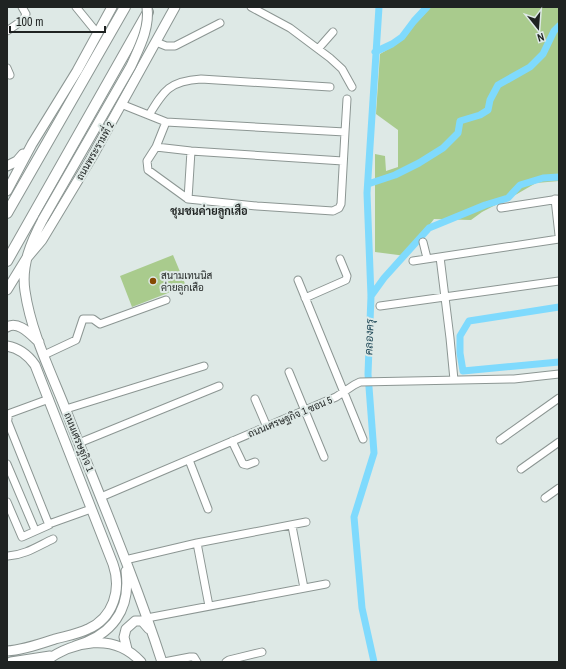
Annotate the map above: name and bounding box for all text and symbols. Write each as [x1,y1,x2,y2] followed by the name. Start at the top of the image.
[10,8,105,34] scale bar
[518,8,558,48] north arrow
[16,14,43,30] text: 100 m
[536,30,546,45] text: N
[71,118,117,182] street label: ถนนพระรามที่ 2
[170,203,248,219] district label: ชุมชนค่ายลูกเสือ
[161,269,213,295] place label: สนามเทนนิส ค่ายลูกเสือ
[148,276,158,286] marker: สนามเทนนิส ค่ายลูกเสือ
[361,318,379,356] water label: คลองครุ
[246,393,335,442] street label: ถนนเศรษฐกิจ 1 ซอน 5
[60,410,97,474] street label: ถนนเศรษฐกิจ 1

